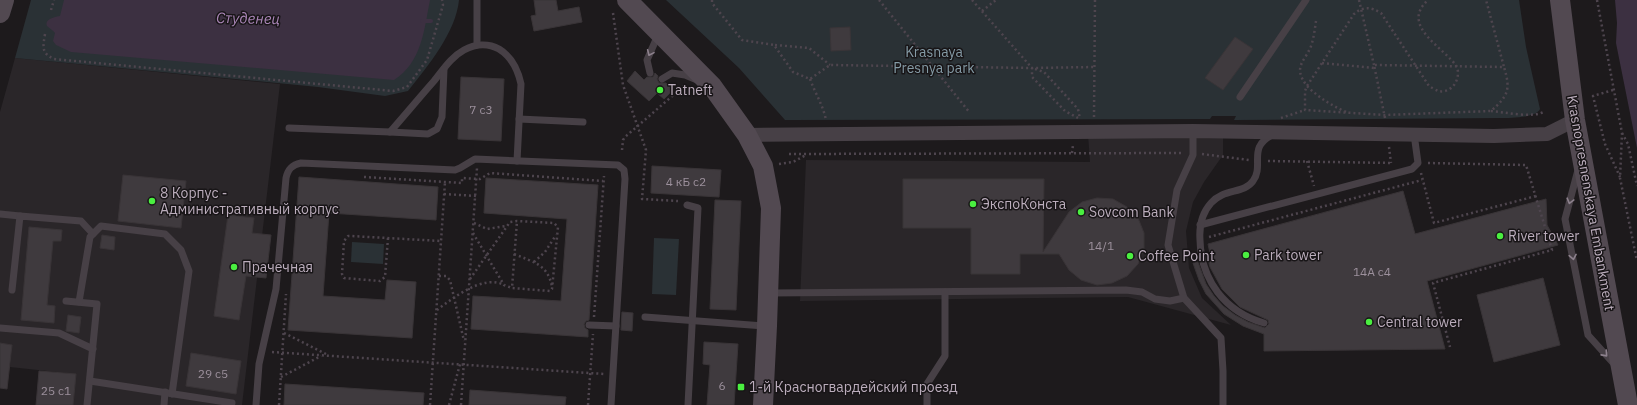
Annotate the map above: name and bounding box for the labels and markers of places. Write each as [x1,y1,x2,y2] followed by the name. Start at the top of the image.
[668,81,713,99] place label: Tatneft
[655,85,665,95] marker: Tatneft
[160,184,339,218] place label: 8 Корпус - Административный корпус
[981,195,1067,213] place label: ЭкспоКонста
[147,196,157,206] marker: 8 Корпус - Административный корпус
[968,199,978,209] marker: ЭкспоКонста
[1089,203,1175,221] place label: Sovcom Bank
[1076,207,1086,217] marker: Sovcom Bank
[1508,227,1580,245] place label: River tower
[1495,231,1505,241] marker: River tower
[1254,246,1322,264] place label: Park tower
[1138,247,1215,265] place label: Coffee Point
[1241,250,1251,260] marker: Park tower
[1125,251,1135,261] marker: Coffee Point
[242,258,313,276] place label: Прачечная
[229,262,239,272] marker: Прачечная
[1377,313,1462,331] place label: Central tower
[1364,317,1374,327] marker: Central tower
[749,378,958,396] place label: 1-й Красногвардейский проезд
[736,382,746,392] marker: 1-й Красногвардейский проезд

